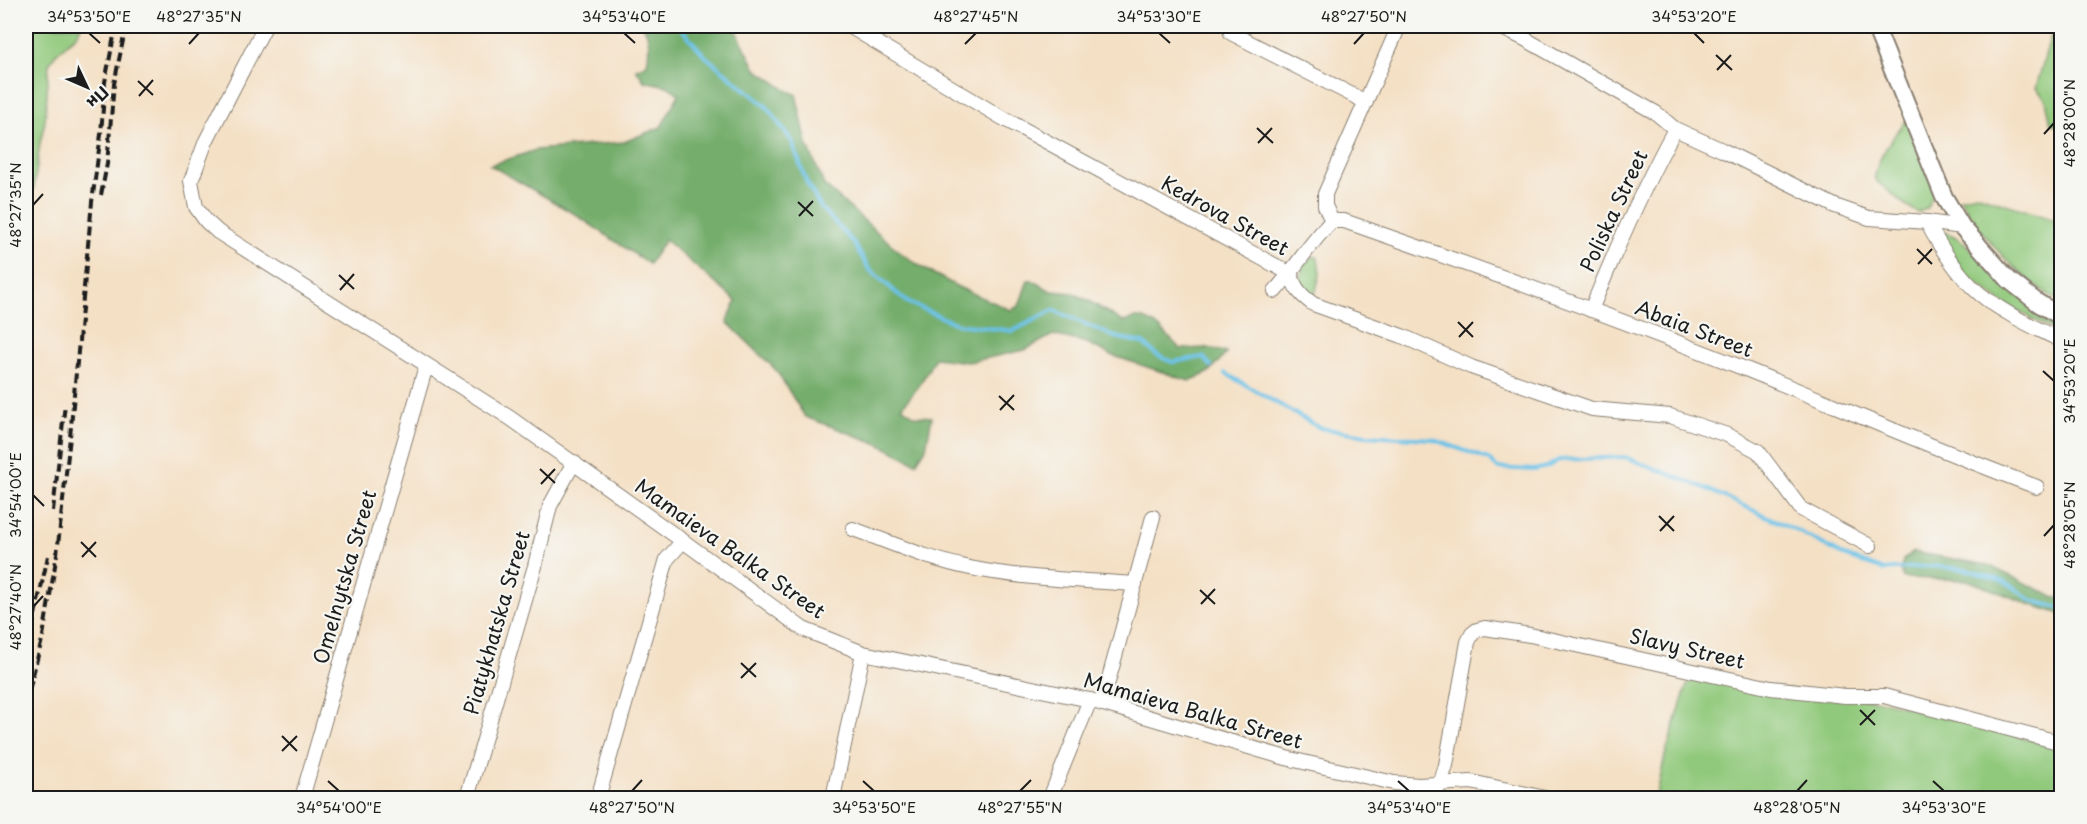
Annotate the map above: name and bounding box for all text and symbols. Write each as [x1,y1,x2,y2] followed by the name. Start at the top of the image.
[47,4,131,27] text: 34°53'50"E
[156,4,242,27] text: 48°27'35"N
[582,4,666,27] text: 34°53'40"E
[934,4,1018,27] text: 48°27'45"N
[1117,4,1201,27] text: 34°53'30"E
[1321,4,1407,27] text: 48°27'50"N
[1651,4,1737,27] text: 34°53'20"E
[57,57,117,117] north arrow
[2057,79,2080,167] text: 48°28'00"N
[82,81,115,115] text: Пн
[1572,145,1654,276] street label: Poliska Street
[3,162,26,248] text: 48°27'35"N
[1156,168,1295,263] street label: Kedrova Street
[1631,292,1758,364] street label: Abaia Street
[2057,338,2080,424] text: 34°53'20"E
[3,452,26,538] text: 34°54'00"E
[629,471,832,625] street label: Mamaieva Balka Street
[2057,481,2080,569] text: 48°28'05"N
[305,486,383,667] street label: Omelnytska Street
[455,527,537,718] street label: Piatykhatska Street
[3,564,26,650] text: 48°27'40"N
[1627,620,1748,676] street label: Slavy Street
[1080,664,1306,756] street label: Mamaieva Balka Street
[296,795,382,818] text: 34°54'00"E
[589,795,675,818] text: 48°27'50"N
[832,795,916,818] text: 34°53'50"E
[977,795,1063,818] text: 48°27'55"N
[1367,795,1451,818] text: 34°53'40"E
[1753,795,1841,818] text: 48°28'05"N
[1902,795,1986,818] text: 34°53'30"E

